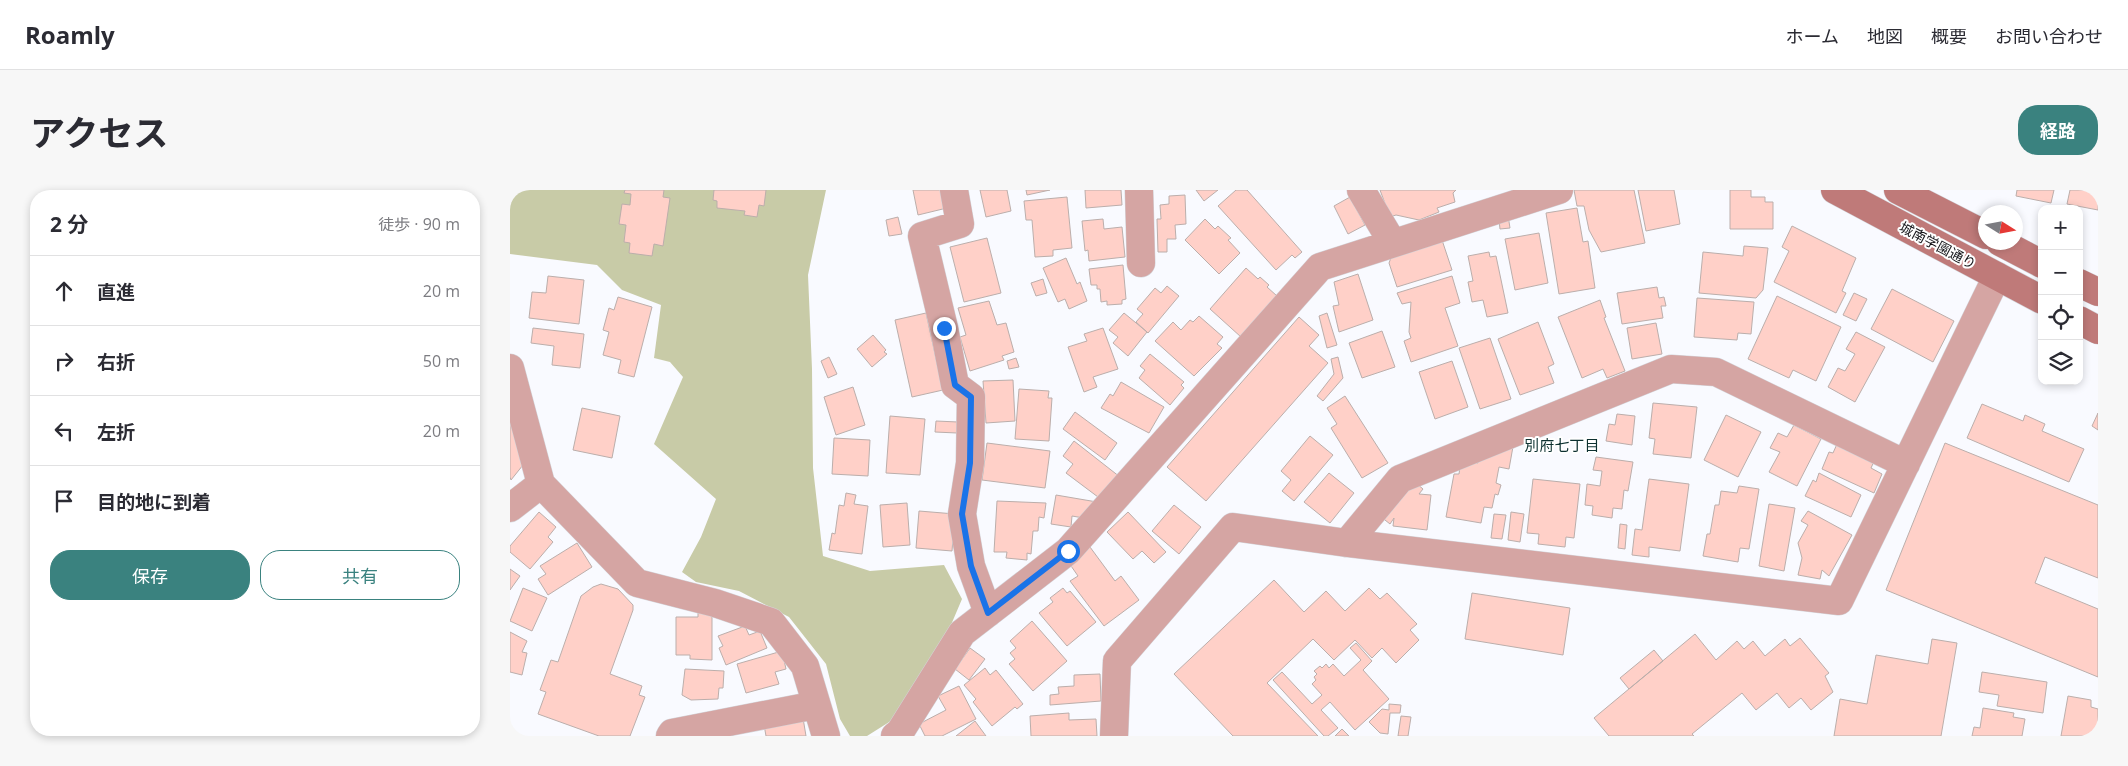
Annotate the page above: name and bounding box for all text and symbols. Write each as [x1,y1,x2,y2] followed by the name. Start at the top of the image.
[25,18,115,51] text: Roamly
[1786,24,1839,48] text: ホーム
[1867,24,1903,48] text: 地図
[1931,24,1967,48] text: 概要
[1995,24,2103,48] text: お問い合わせ
[2018,105,2098,155] button: 経路
[30,109,168,156] text: アクセス
[1978,205,2023,250] north arrow
[2038,205,2083,385] map controls
[2038,205,2083,250] button: +
[50,210,88,238] text: 2 分
[378,213,460,235] text: 徒歩 · 90 m
[1896,217,1980,273] street label: 城南学園通り
[2038,250,2083,295] button: −
[50,277,78,305] icon: ahead
[97,279,135,305] text: 直進
[423,280,460,302] text: 20 m
[2038,295,2083,340] button: locate
[933,317,956,340] route end
[2038,340,2083,385] button: layers
[50,347,78,375] icon: right
[97,349,135,375] text: 右折
[423,350,460,372] text: 50 m
[50,417,78,445] icon: left
[97,419,135,445] text: 左折
[423,420,460,442] text: 20 m
[1524,435,1600,455] district label: 別府七丁目
[50,487,78,515] icon: arrive
[97,489,211,515] text: 目的地に到着
[1057,540,1080,563] route start
[50,550,250,600] button: 保存
[260,550,460,600] button: 共有

